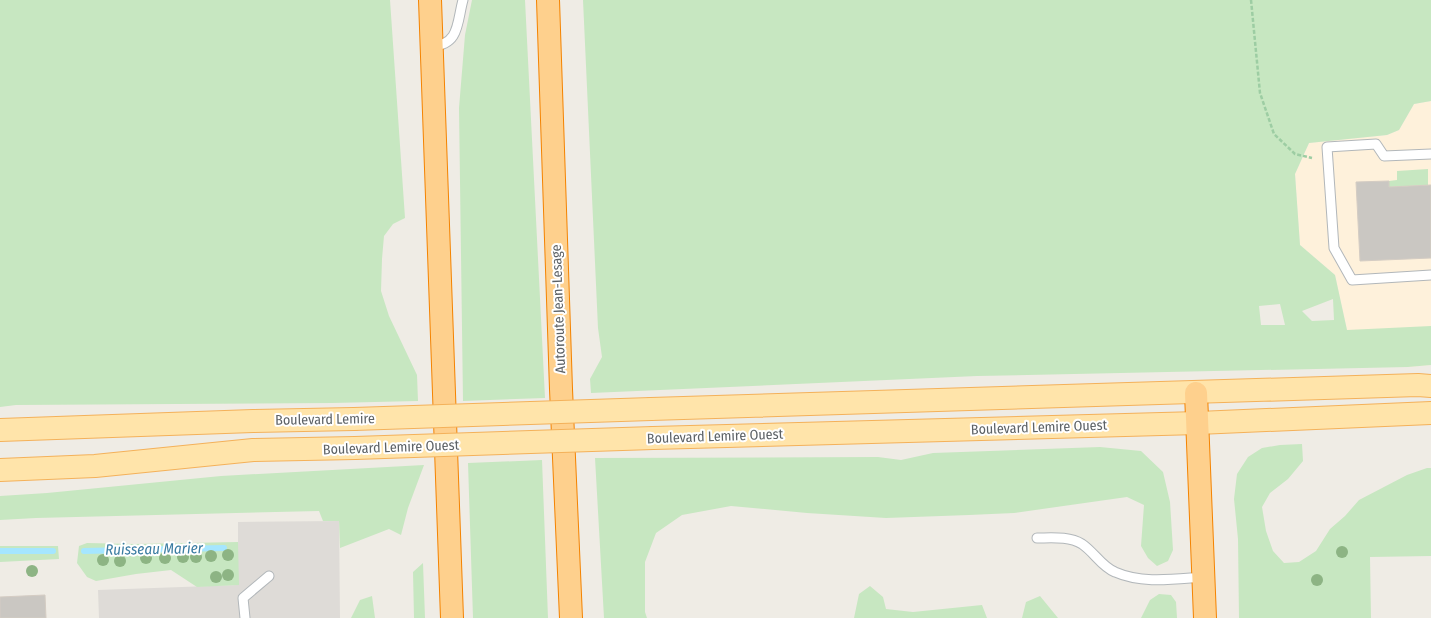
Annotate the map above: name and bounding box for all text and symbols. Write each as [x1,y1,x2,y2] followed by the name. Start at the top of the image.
[548,244,569,374] street label: Autoroute Jean-Lesage
[275,410,375,429] street label: Boulevard Lemire
[971,417,1108,438] street label: Boulevard Lemire Ouest
[647,426,784,447] street label: Boulevard Lemire Ouest
[323,437,460,458] street label: Boulevard Lemire Ouest
[105,539,204,559] water label: Ruisseau Marier

